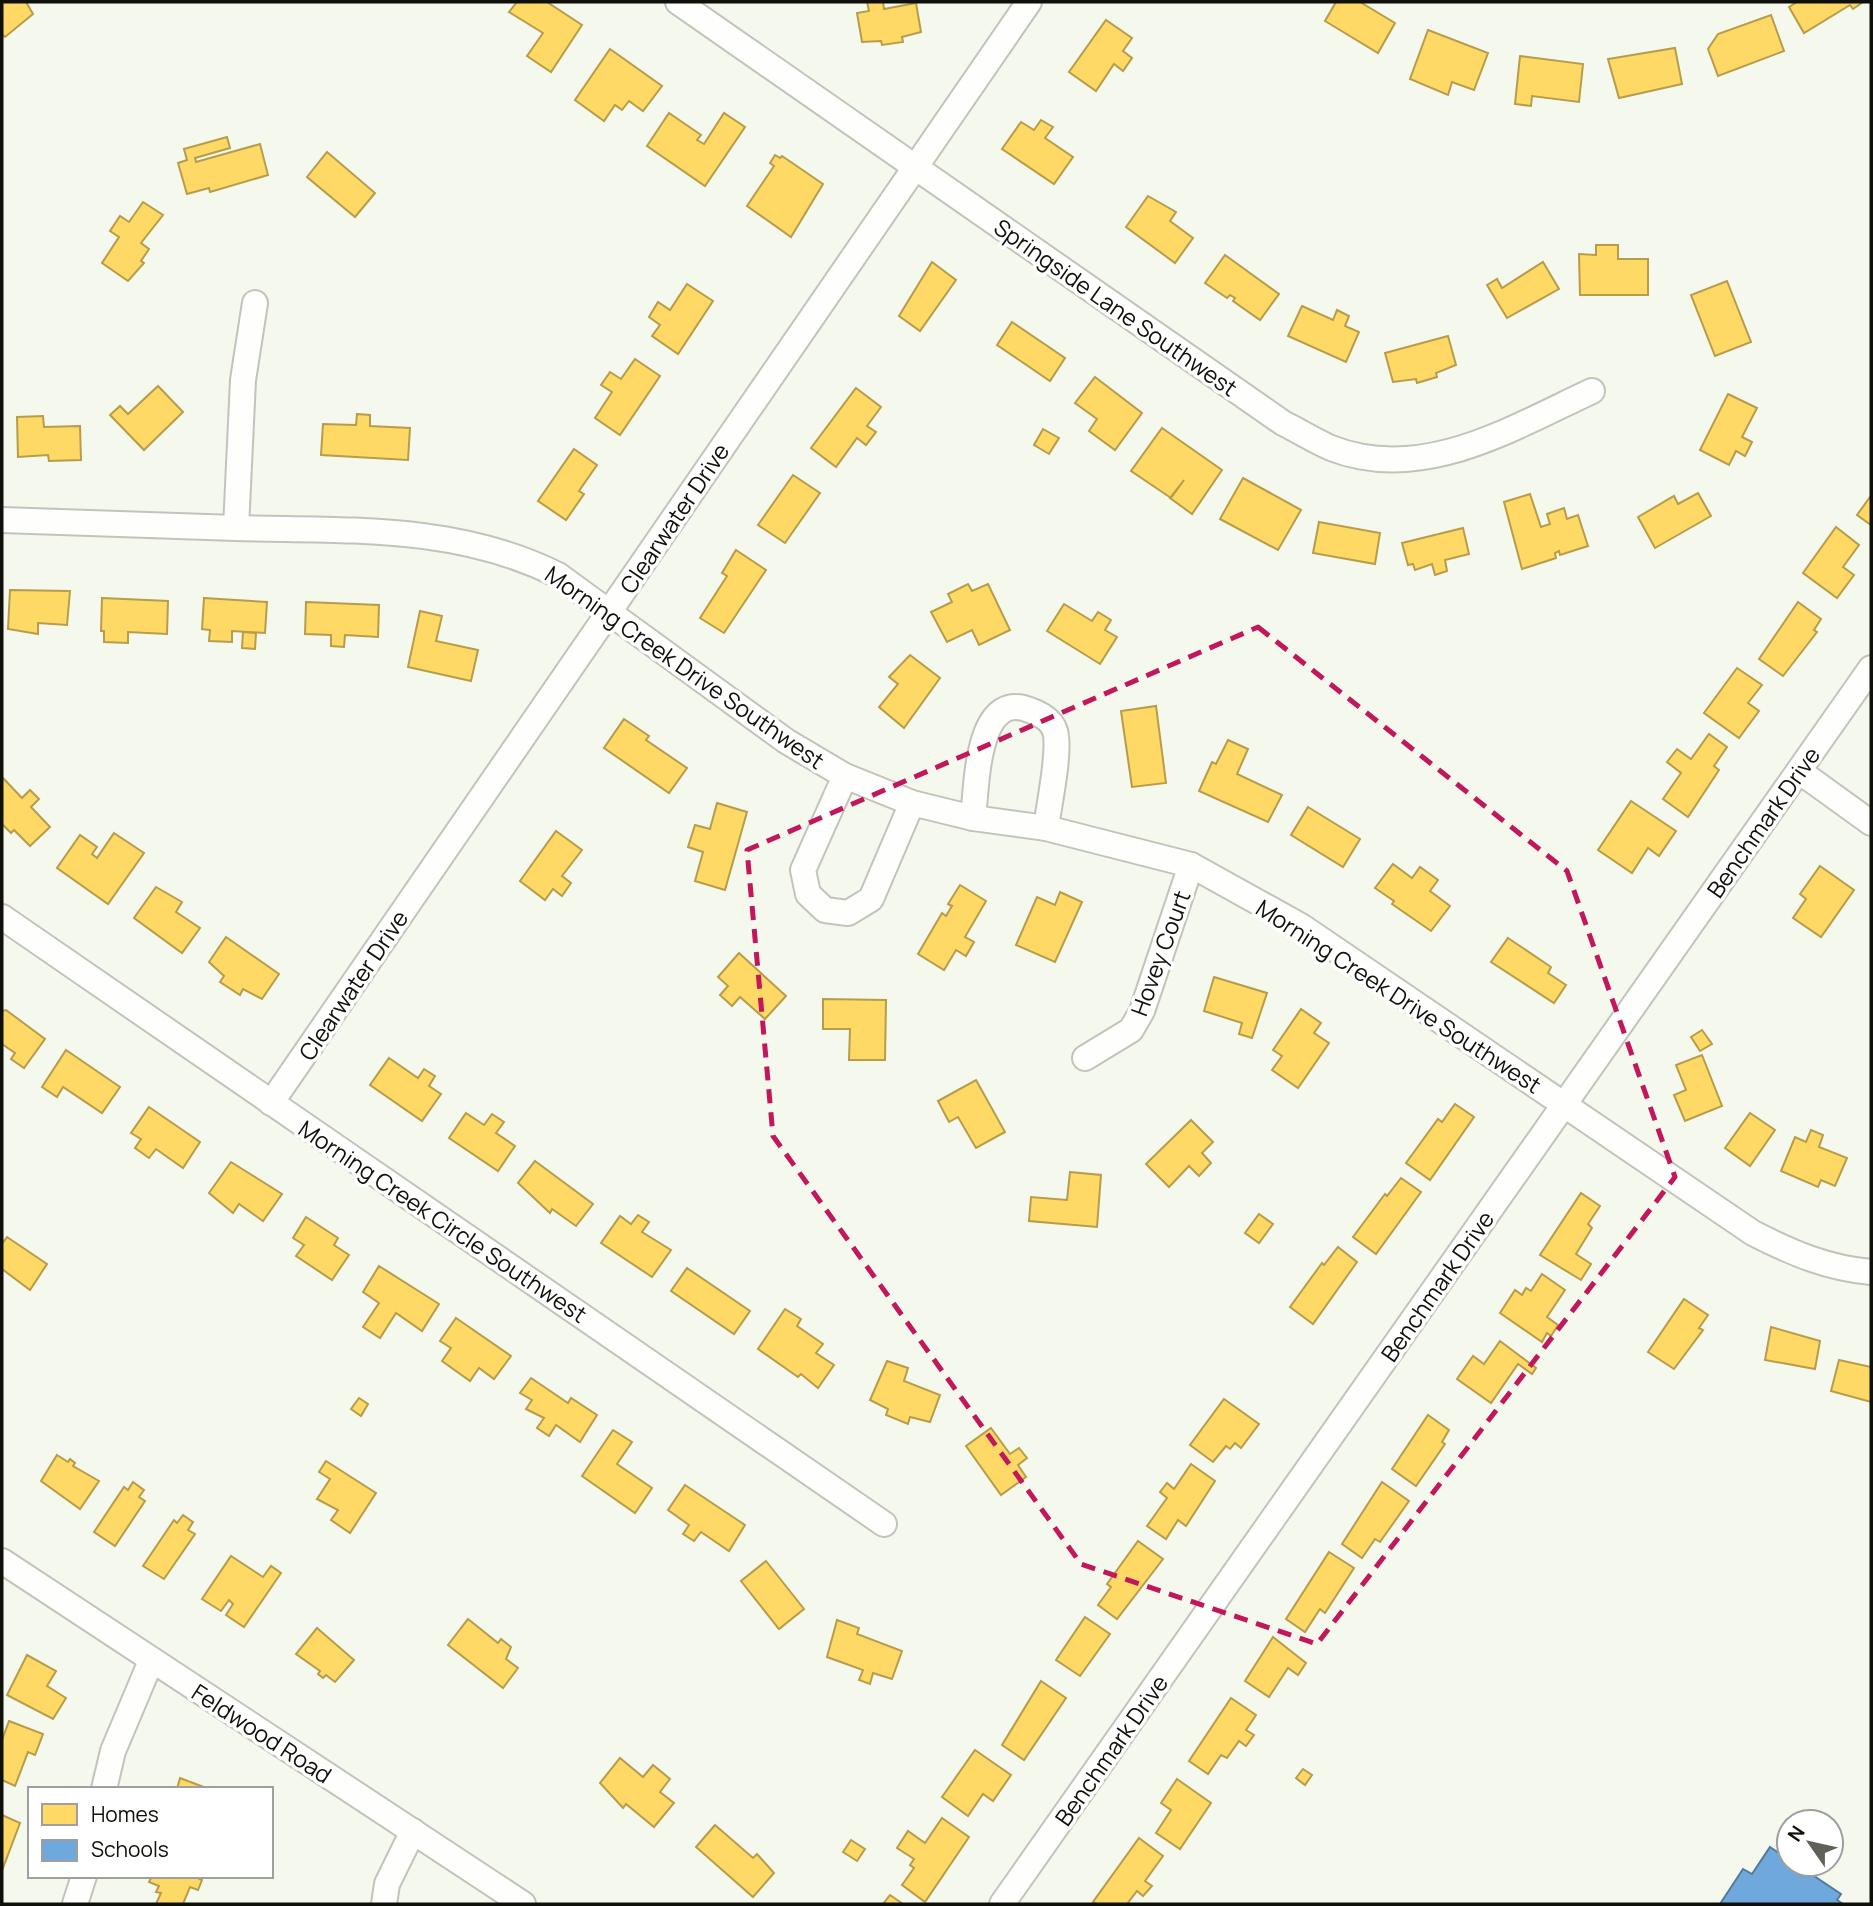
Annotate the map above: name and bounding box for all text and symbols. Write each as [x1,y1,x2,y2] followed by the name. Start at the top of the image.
[988,211,1244,403] street label: Springside Lane Southwest
[612,437,736,599] street label: Clearwater Drive
[539,558,831,776] street label: Morning Creek Drive Southwest
[1699,740,1827,904] street label: Benchmark Drive
[1123,886,1197,1020] street label: Hovey Court
[1250,892,1548,1100] street label: Morning Creek Drive Southwest
[291,904,415,1066] street label: Clearwater Drive
[293,1112,593,1330] street label: Morning Creek Circle Southwest
[1373,1204,1501,1368] street label: Benchmark Drive
[1047,1668,1175,1832] street label: Benchmark Drive
[186,1676,338,1790] street label: Feldwood Road
[28,1787,273,1878] legend
[91,1800,159,1828] text: Homes
[1775,1808,1845,1878] north arrow
[1781,1821,1811,1846] text: N
[91,1835,169,1863] text: Schools

